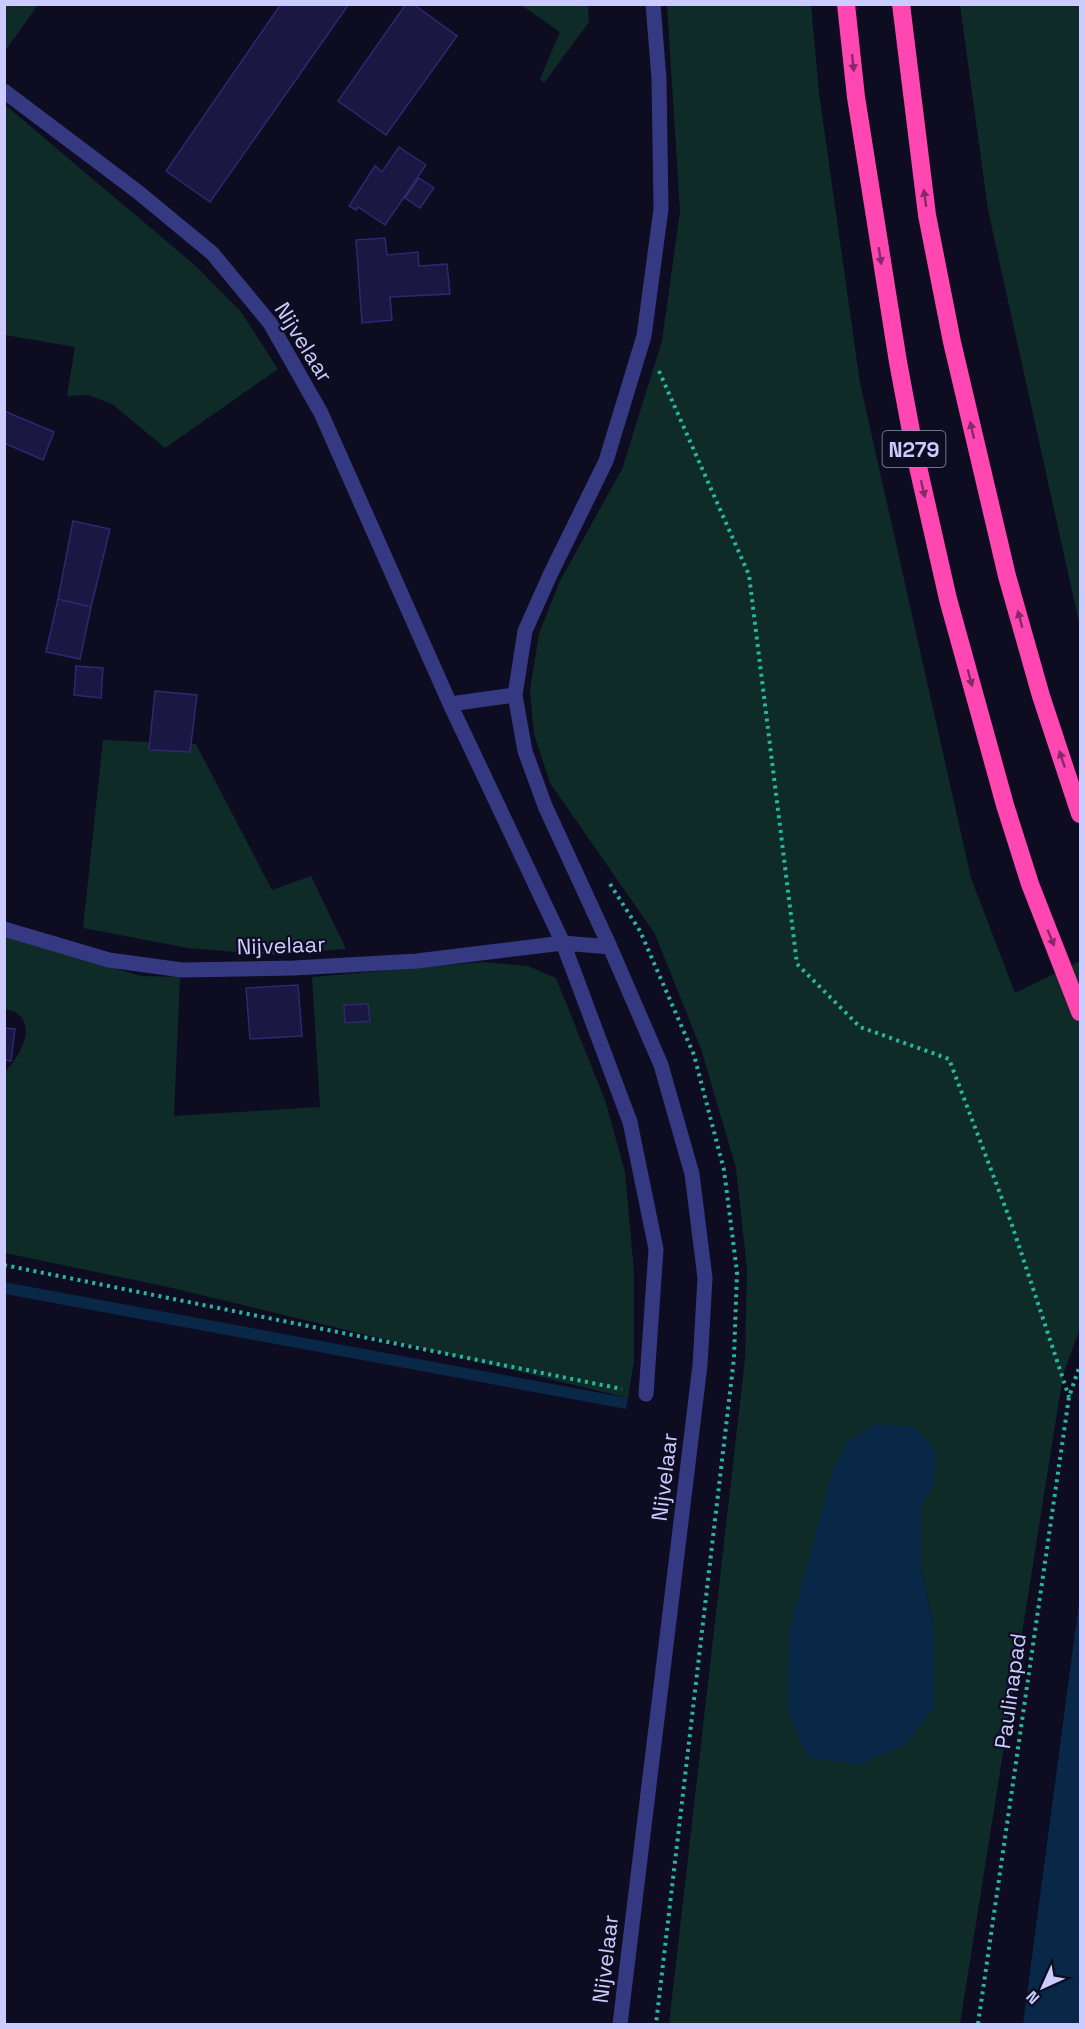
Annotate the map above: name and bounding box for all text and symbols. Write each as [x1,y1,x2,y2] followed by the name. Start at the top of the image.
[848,53,858,72] one-way arrow
[921,188,930,207] one-way arrow
[876,246,885,265] one-way arrow
[269,297,339,387] street label: Nijvelaar
[967,420,976,439] one-way arrow
[882,431,946,467] road number: N279
[919,479,928,498] one-way arrow
[1014,610,1024,628] one-way arrow
[966,669,975,687] one-way arrow
[1057,750,1066,768] one-way arrow
[236,929,326,961] street label: Nijvelaar
[1046,930,1056,948] one-way arrow
[645,1431,683,1523] street label: Nijvelaar
[988,1631,1032,1751] street label: Paulinapad
[586,1913,624,2005] street label: Nijvelaar
[1013,1957,1073,2017] north arrow
[1022,1986,1044,2008] text: N

